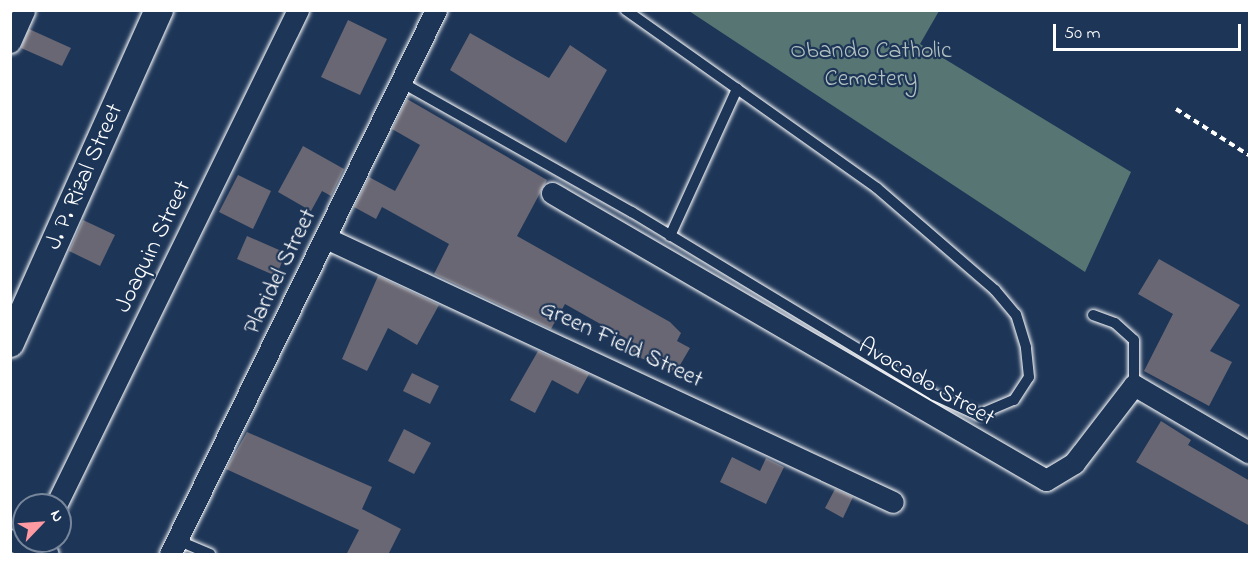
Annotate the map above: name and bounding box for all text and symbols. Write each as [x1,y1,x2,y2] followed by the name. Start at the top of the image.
[1056,12,1244,50] scale bar
[1064,21,1101,47] text: 50 m
[790,38,952,94] park label: Obando Catholic Cemetery
[40,99,130,255] street label: J. P. Rizal Street
[110,176,198,318] street label: Joaquin Street
[238,205,324,339] street label: Plaridel Street
[535,295,707,395] street label: Green Field Street
[853,332,999,434] street label: Avocado Street
[12,493,72,553] north arrow
[43,506,70,526] text: N

